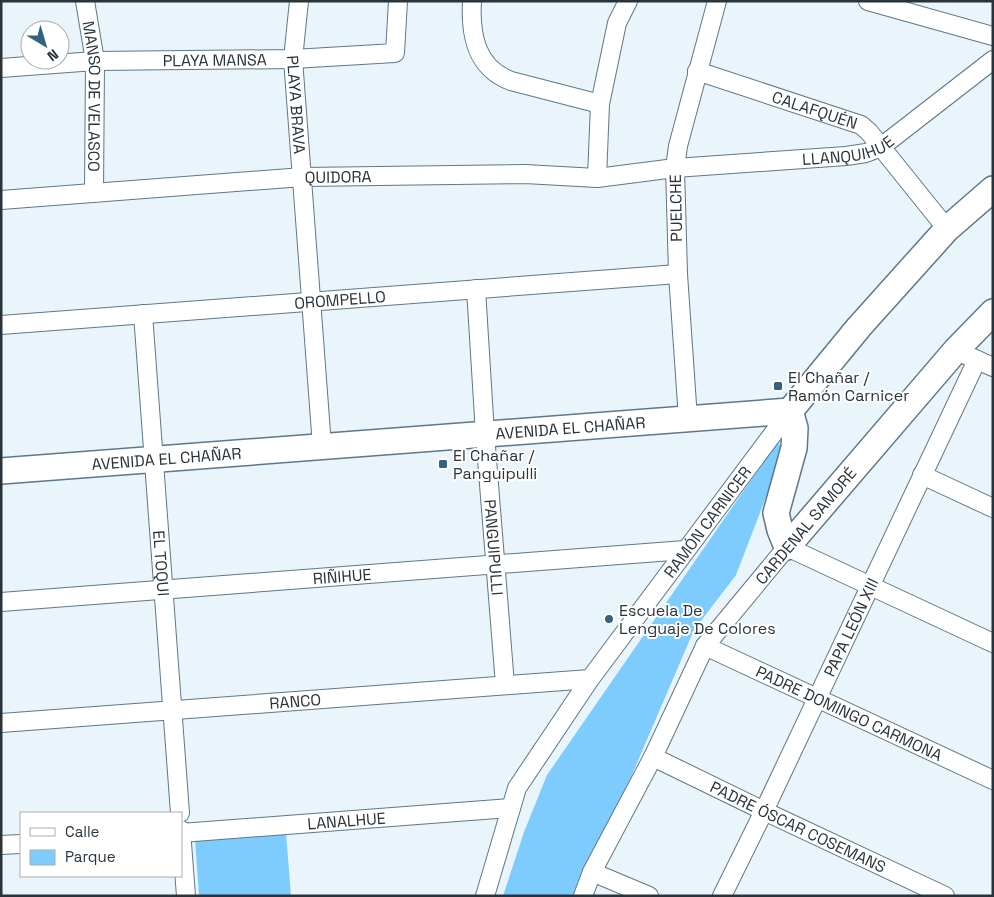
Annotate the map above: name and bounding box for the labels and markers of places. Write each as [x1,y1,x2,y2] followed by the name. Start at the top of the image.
[788,367,909,406] place label: El Chañar / Ramón Carnicer
[772,380,784,392] marker: El Chañar / Ramón Carnicer
[453,445,537,484] place label: El Chañar / Panguipulli
[437,458,449,470] marker: El Chañar / Panguipulli
[619,600,776,639] place label: Escuela De Lenguaje De Colores
[603,613,615,625] marker: Escuela De Lenguaje De Colores

